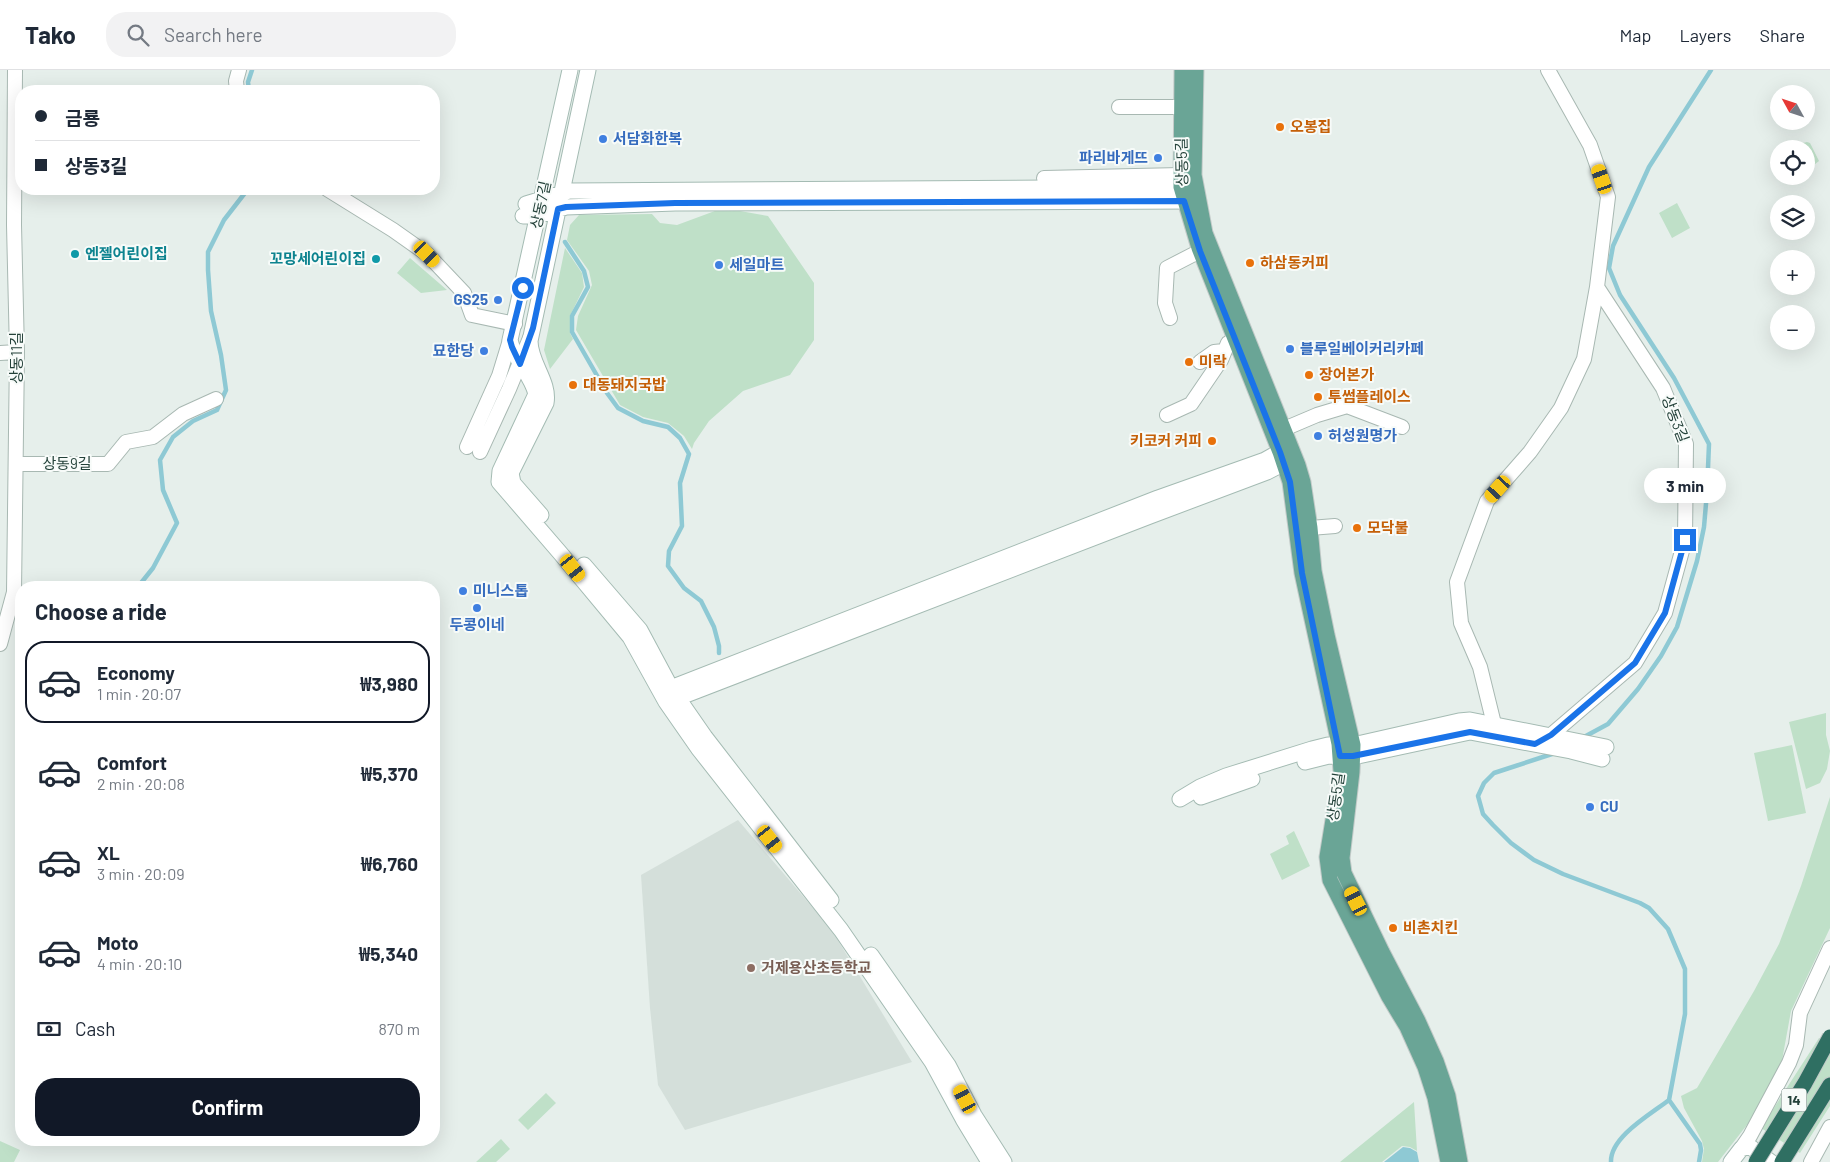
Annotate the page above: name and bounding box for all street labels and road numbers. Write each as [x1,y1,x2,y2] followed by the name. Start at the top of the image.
[1172,137,1190,187] street label: 상동5길
[526,179,554,230] street label: 상동7길
[7,332,25,384] street label: 상동11길
[1659,392,1693,445] street label: 상동3길
[42,454,92,472] street label: 상동9길
[1323,771,1347,822] street label: 상동5길
[1782,1088,1806,1112] road number: 14

